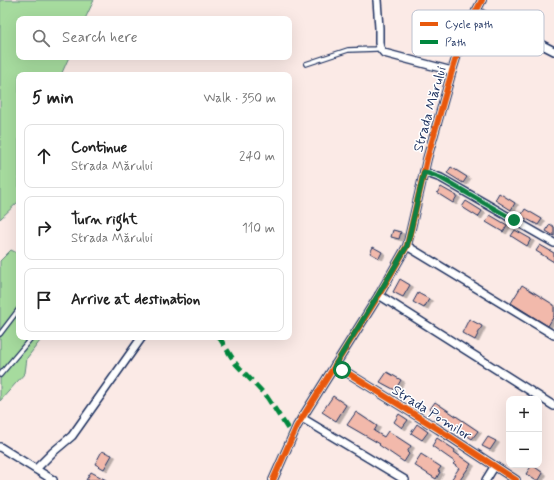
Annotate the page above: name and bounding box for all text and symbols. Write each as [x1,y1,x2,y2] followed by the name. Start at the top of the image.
[412,10,544,56] legend
[16,16,292,60] search box
[445,18,493,32] text: Cycle path
[30,27,52,49] icon: search
[62,28,138,48] text: Search here
[445,36,466,50] text: Path
[409,64,451,154] street label: Strada Mărului
[32,87,74,109] text: 5 min
[203,90,276,107] text: Walk · 350 m
[71,138,127,158] text: Continue
[33,145,55,167] icon: ahead
[239,148,275,165] text: 240 m
[71,158,153,175] text: Strada Mărului
[71,210,138,230] text: Turn right
[505,211,523,229] route end
[33,217,55,239] icon: right
[242,220,275,237] text: 110 m
[71,230,153,247] text: Strada Mărului
[33,289,55,311] icon: arrive
[71,290,200,310] text: Arrive at destination
[333,361,351,379] route start
[388,381,475,445] street label: Strada Pomilor
[506,396,542,468] map controls
[506,396,542,432] button: +
[506,432,542,468] button: −

